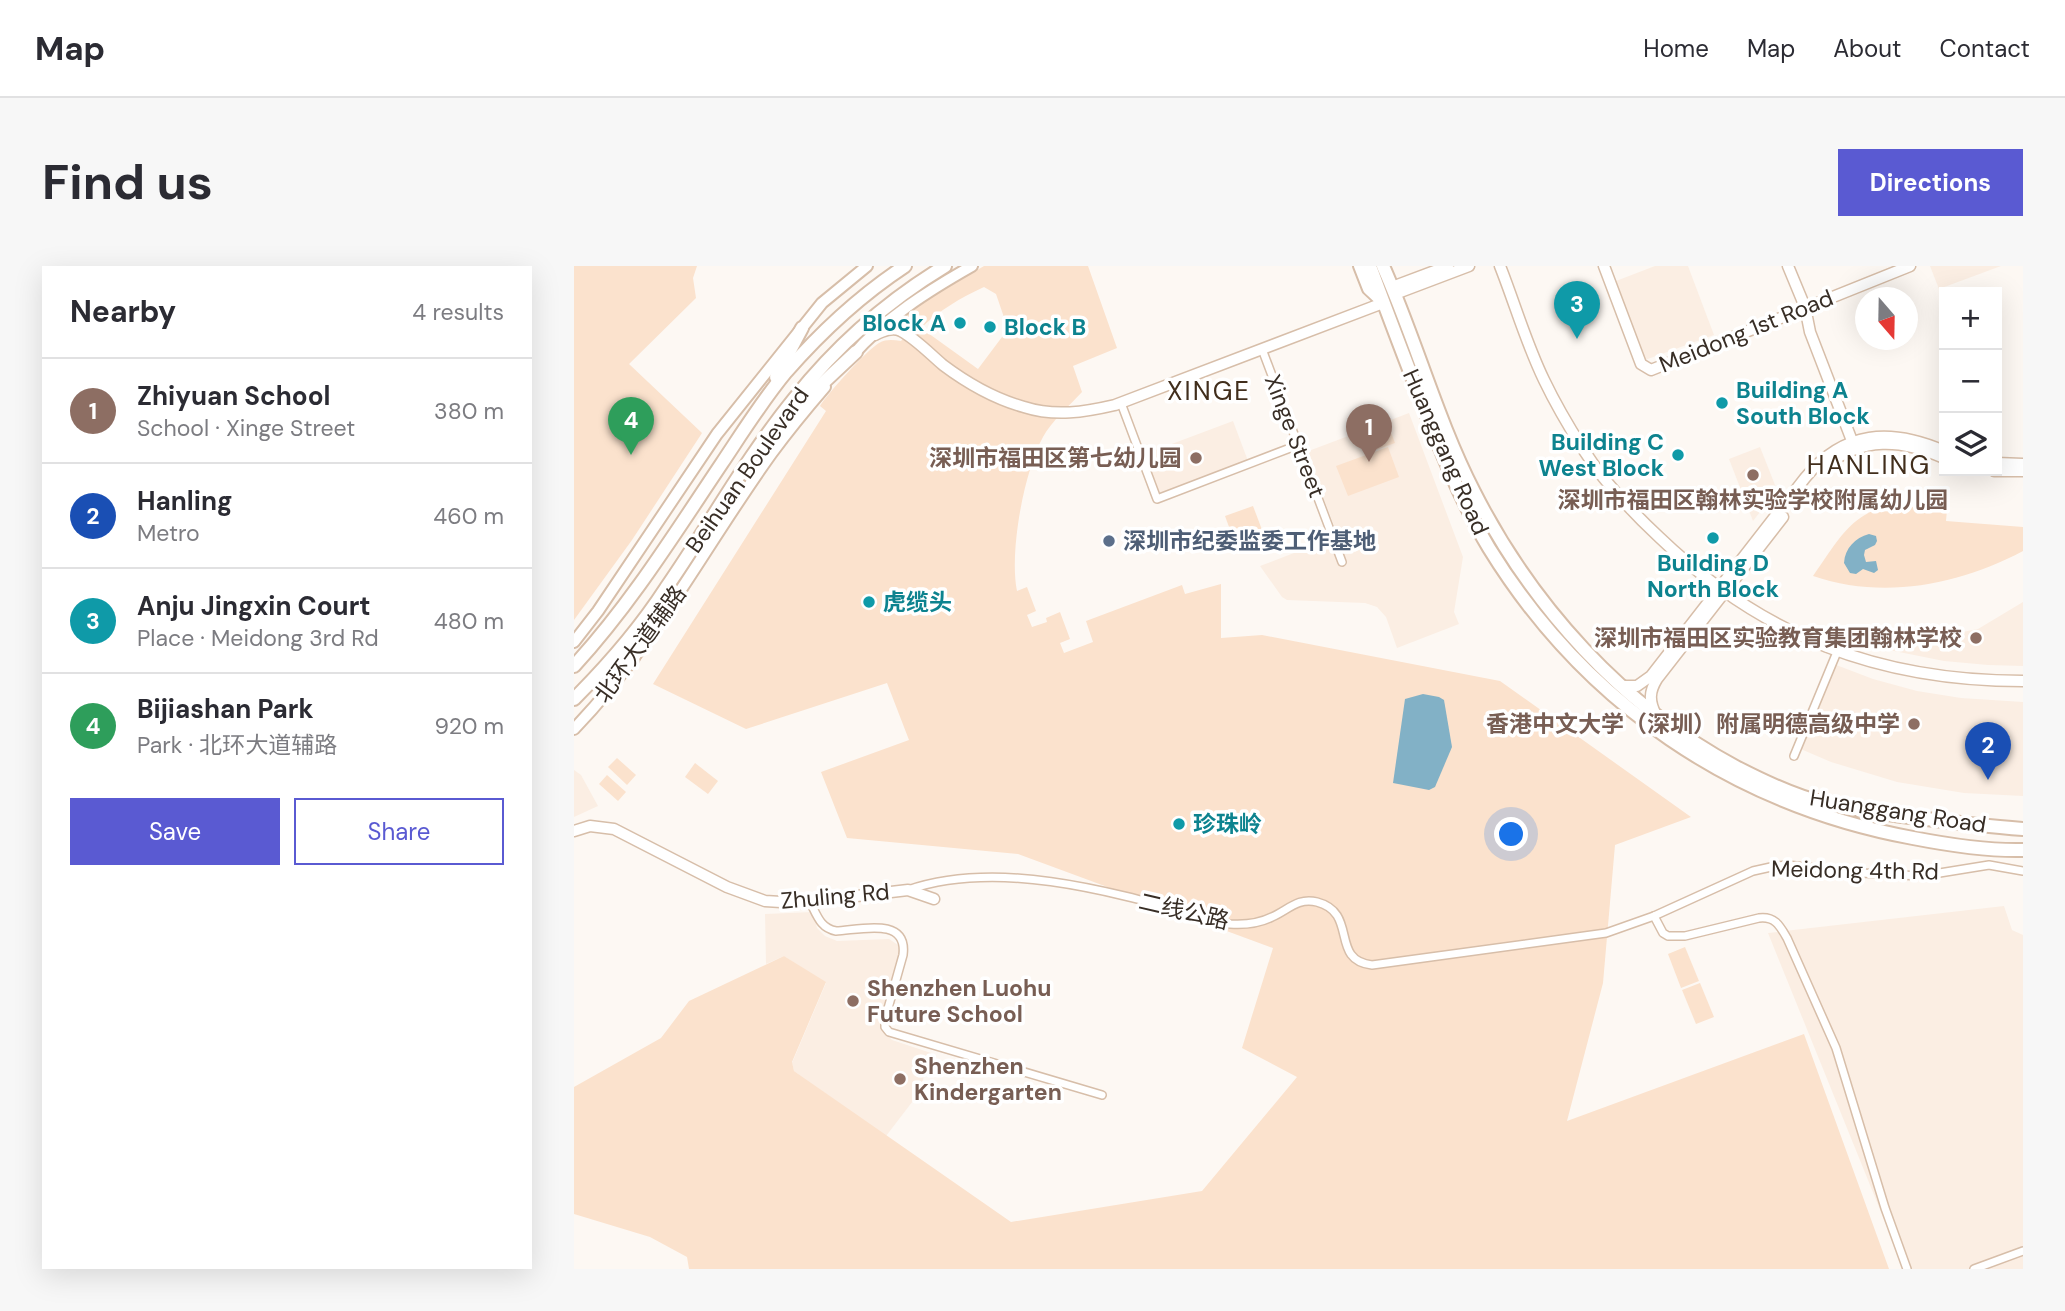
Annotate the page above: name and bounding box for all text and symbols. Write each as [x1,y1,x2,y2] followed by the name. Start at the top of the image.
[35,27,105,70] text: Map
[1643,33,1709,64] text: Home
[1747,33,1795,64] text: Map
[1833,33,1902,64] text: About
[1940,33,2030,64] text: Contact
[1838,149,2023,216] button: Directions
[42,150,213,214] text: Find us
[1554,281,1600,339] pin: 3
[1655,282,1837,380] street label: Meidong 1st Road
[1855,287,1918,350] north arrow
[1939,287,2002,476] map controls
[1939,287,2002,350] button: +
[70,292,176,331] text: Nearby
[412,297,504,327] text: 4 results
[862,308,946,338] place label: Block A
[1004,312,1086,342] place label: Block B
[952,315,968,331] marker: Block A
[982,319,998,335] marker: Block B
[1939,350,2002,413] button: −
[1396,364,1496,540] street label: Huanggang Road
[1258,370,1332,502] street label: Xinge Street
[1167,374,1251,408] district label: XINGE
[1736,375,1870,431] place label: Building A South Block
[137,379,331,413] text: Zhiyuan School
[679,381,815,559] street label: Beihuan Boulevard
[1714,395,1730,411] marker: Building A South Block
[89,396,97,426] text: 1
[434,396,504,426] text: 380 m
[608,397,654,455] pin: 4
[1346,404,1392,462] pin: 1
[137,413,355,443] text: School · Xinge Street
[1939,413,2002,476] button: layers
[1539,427,1664,483] place label: Building C West Block
[929,443,1182,473] place label: 深圳市福田区第七幼儿园
[1670,447,1686,463] marker: Building C West Block
[1807,448,1931,482] district label: HANLING
[1188,450,1204,466] marker: 深圳市福田区第七幼儿园
[1745,467,1761,483] marker: 深圳市福田区翰林实验学校附属幼儿园
[137,484,232,518] text: Hanling
[1558,485,1949,515] place label: 深圳市福田区翰林实验学校附属幼儿园
[86,501,100,531] text: 2
[433,501,504,531] text: 460 m
[137,518,200,548] text: Metro
[1123,526,1376,556] place label: 深圳市纪委监委工作基地
[1705,530,1721,546] marker: Building D North Block
[1101,533,1117,549] marker: 深圳市纪委监委工作基地
[1647,548,1779,604] place label: Building D North Block
[587,579,693,709] street label: 北环大道辅路
[883,587,952,617] place label: 虎缆头
[137,589,371,623] text: Anju Jingxin Court
[861,594,877,610] marker: 虎缆头
[86,606,100,636] text: 3
[434,606,504,636] text: 480 m
[137,623,379,653] text: Place · Meidong 3rd Rd
[1594,623,1962,653] place label: 深圳市福田区实验教育集团翰林学校
[1968,630,1984,646] marker: 深圳市福田区实验教育集团翰林学校
[137,692,314,726] text: Bijiashan Park
[1486,709,1900,739] place label: 香港中文大学（深圳）附属明德高级中学
[86,711,100,741] text: 4
[435,711,504,741] text: 920 m
[1906,716,1922,732] marker: 香港中文大学（深圳）附属明德高级中学
[1965,722,2011,780] pin: 2
[137,730,337,760] text: Park · 北环大道辅路
[1808,782,1988,840] street label: Huanggang Road
[70,798,280,865] button: Save
[294,798,504,865] button: Share
[1193,809,1262,839] place label: 珍珠岭
[1171,816,1187,832] marker: 珍珠岭
[1494,817,1528,851] your location
[1771,854,1939,886] street label: Meidong 4th Rd
[779,876,891,916] street label: Zhuling Rd
[1136,886,1232,936] street label: 二线公路
[867,973,1051,1029] place label: Shenzhen Luohu Future School
[845,993,861,1009] marker: Shenzhen Luohu Future School
[914,1051,1062,1107] place label: Shenzhen Kindergarten
[892,1071,908,1087] marker: Shenzhen Kindergarten

